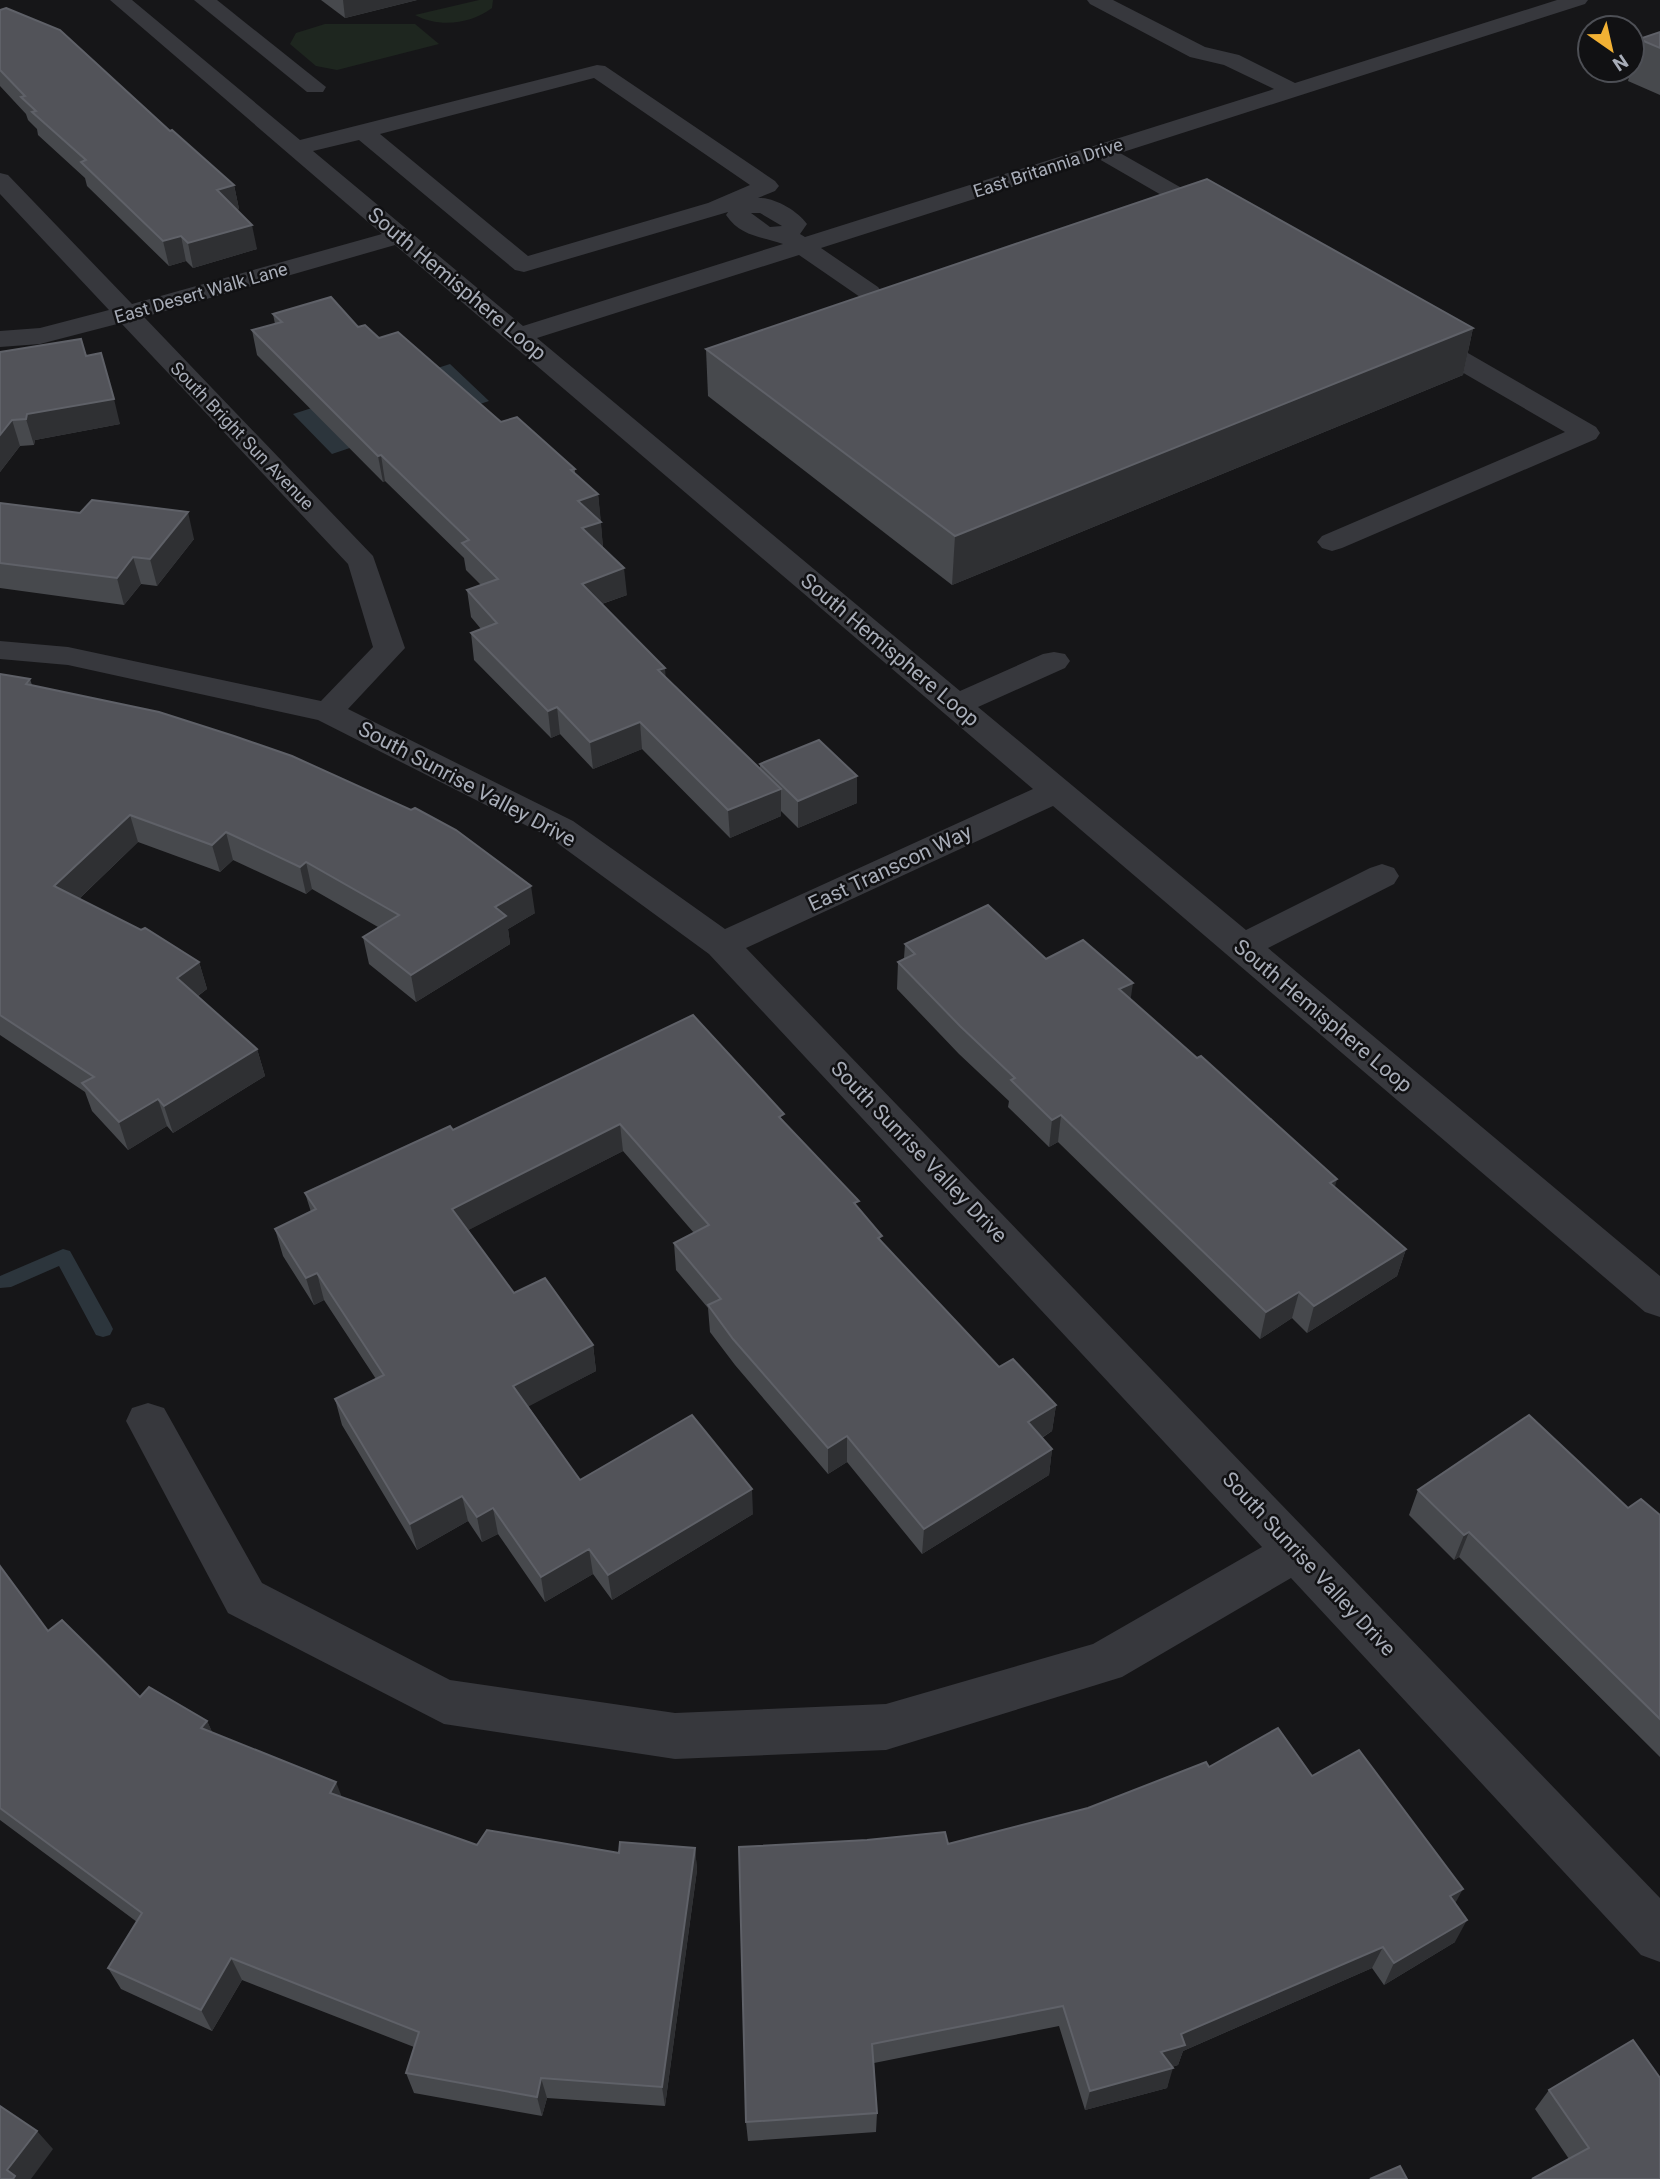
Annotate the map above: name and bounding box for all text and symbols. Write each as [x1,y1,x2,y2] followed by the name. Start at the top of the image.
[1576,14,1646,84] north arrow
[1608,49,1632,76] text: N
[970,133,1125,202] street label: East Britannia Drive
[363,203,551,365] street label: South Hemisphere Loop
[112,258,290,327] street label: East Desert Walk Lane
[166,357,318,514] street label: South Bright Sun Avenue
[796,569,984,731] street label: South Hemisphere Loop
[354,716,580,852] street label: South Sunrise Valley Drive
[805,820,976,916] street label: East Transcon Way
[1229,935,1417,1097] street label: South Hemisphere Loop
[826,1056,1012,1248] street label: South Sunrise Valley Drive
[1218,1467,1400,1661] street label: South Sunrise Valley Drive

